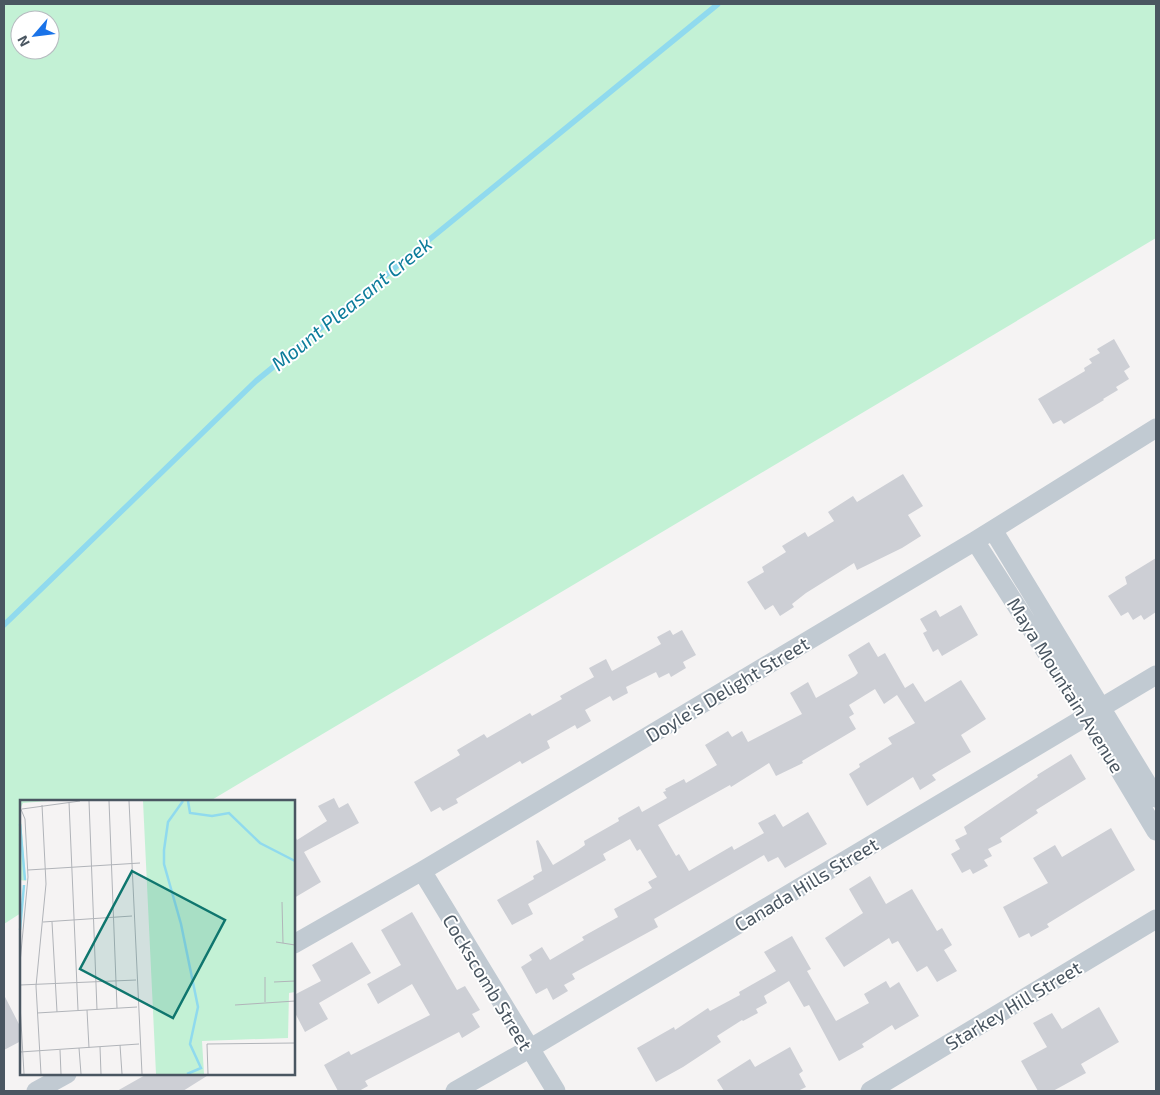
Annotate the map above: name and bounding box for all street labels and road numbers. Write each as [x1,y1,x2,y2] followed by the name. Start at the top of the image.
[1003,593,1129,777] street label: Maya Mountain Avenue
[641,631,813,747] street label: Doyle's Delight Street
[730,832,882,936] street label: Canada Hills Street
[438,910,538,1054] street label: Cockscomb Street
[941,955,1085,1055] street label: Starkey Hill Street

